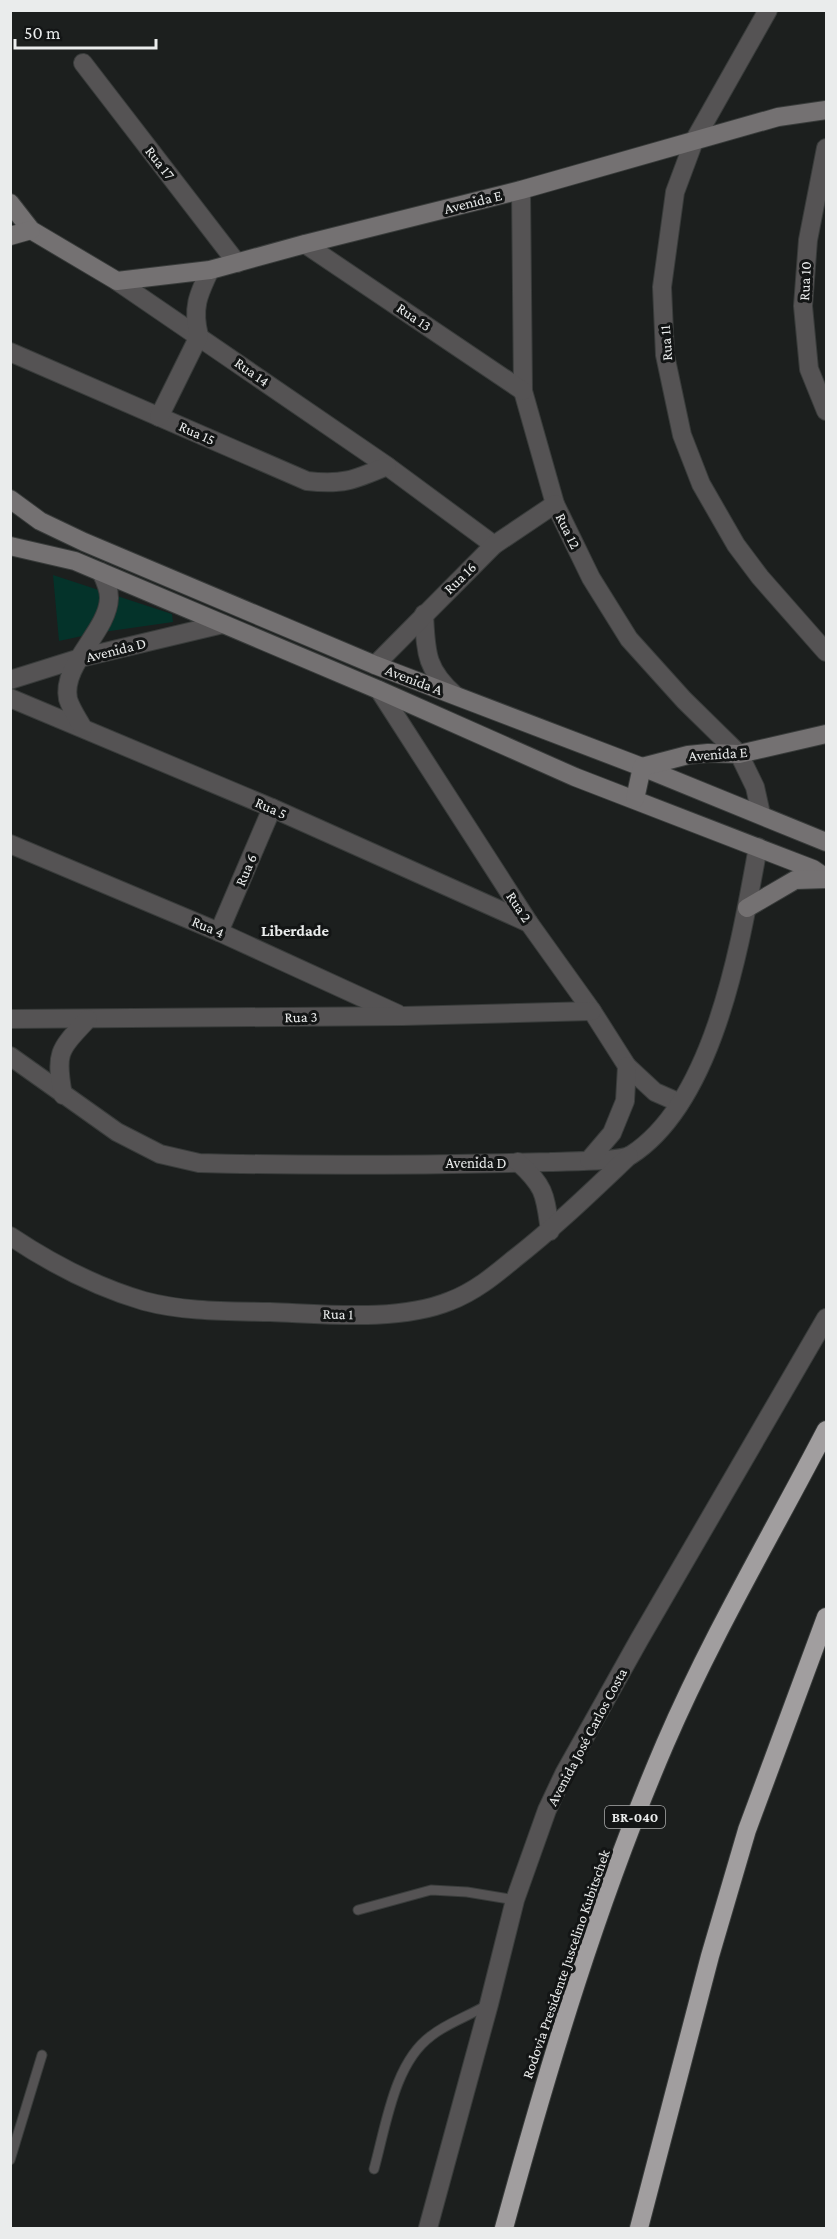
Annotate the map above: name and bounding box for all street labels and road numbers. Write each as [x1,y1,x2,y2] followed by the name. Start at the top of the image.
[142,143,178,183] street label: Rua 17
[442,187,504,217] street label: Avenida E
[796,261,814,301] street label: Rua 10
[394,300,434,334] street label: Rua 13
[657,325,675,361] street label: Rua 11
[232,354,272,390] street label: Rua 14
[176,418,218,448] street label: Rua 15
[552,510,584,552] street label: Rua 12
[441,559,479,597] street label: Rua 16
[84,635,148,665] street label: Avenida D
[383,662,445,698] street label: Avenida A
[688,744,748,764] street label: Avenida E
[253,794,289,822] street label: Rua 5
[232,851,260,889] street label: Rua 6
[503,889,535,925] street label: Rua 2
[189,913,227,941] street label: Rua 4
[284,1009,318,1025] street label: Rua 3
[445,1155,507,1171] street label: Avenida D
[322,1306,354,1322] street label: Rua 1
[544,1665,631,1809] street label: Avenida José Carlos Costa
[605,1806,665,1828] road number: BR-040
[519,1847,614,2081] street label: Rodovia Presidente Juscelino Kubitschek

